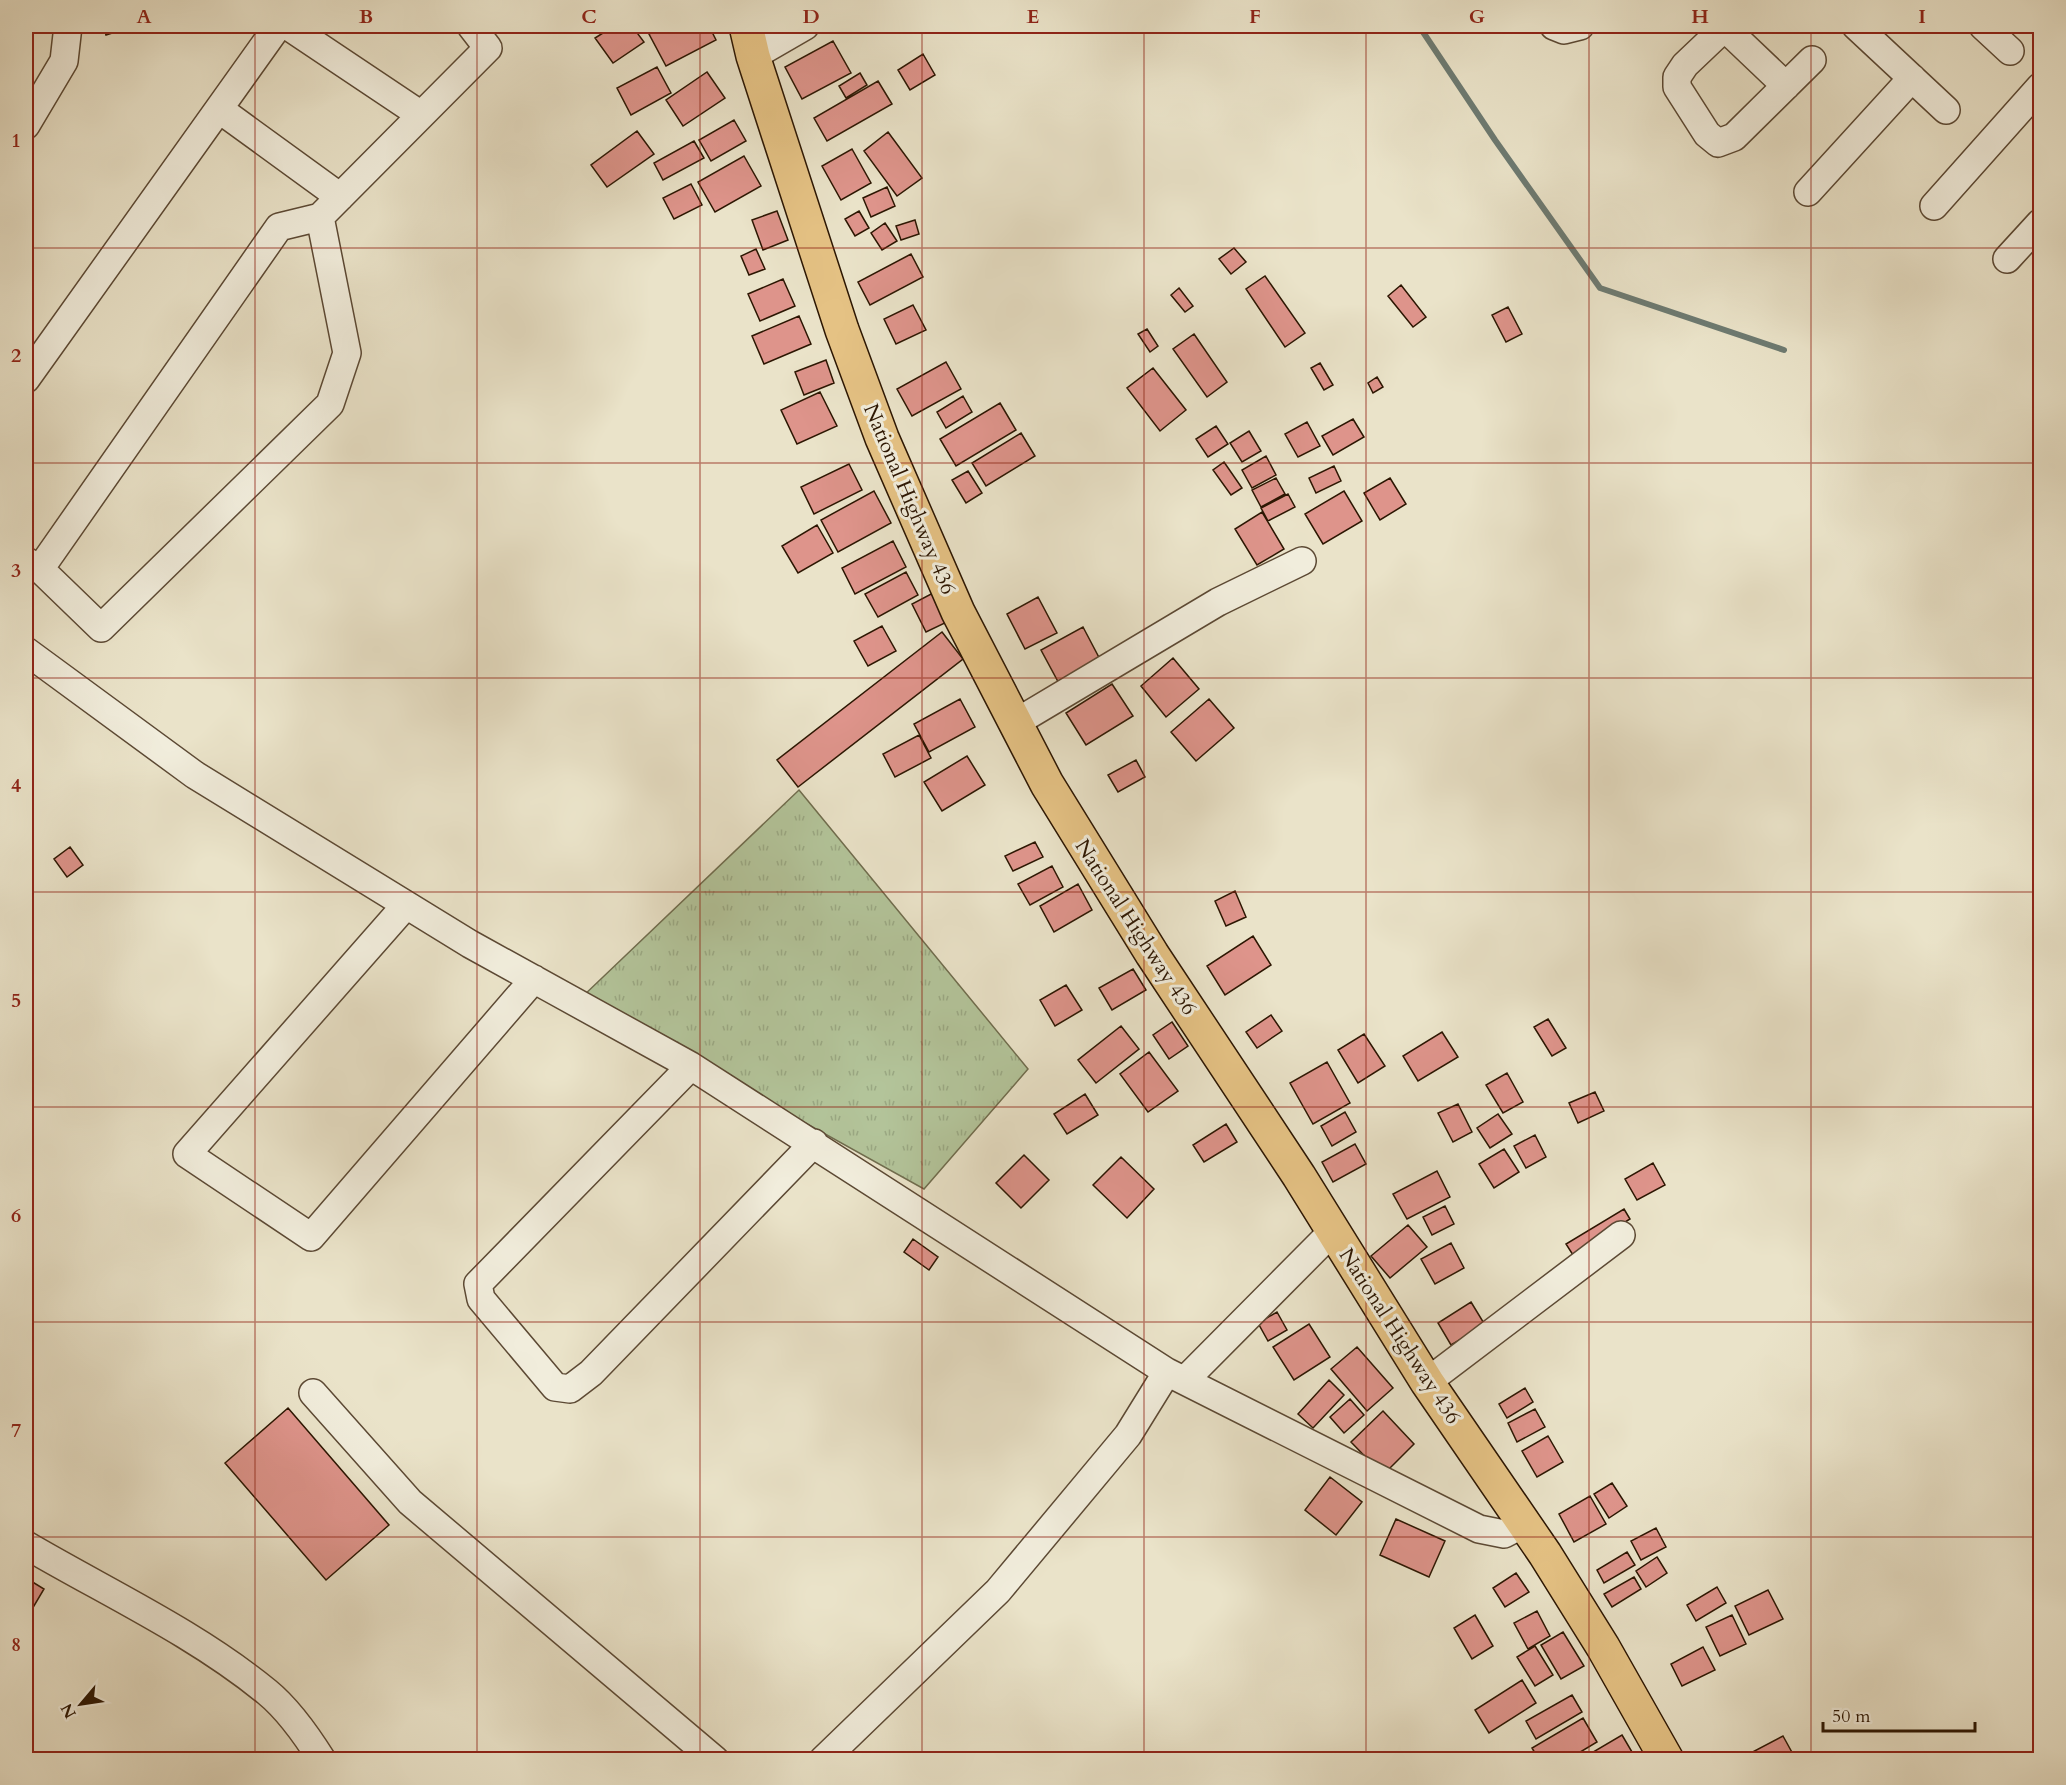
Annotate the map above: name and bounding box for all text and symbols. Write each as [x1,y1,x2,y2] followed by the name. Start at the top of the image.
[136,3,152,30] text: A
[359,3,373,30] text: B
[581,3,597,30] text: C
[802,3,820,30] text: D
[1027,3,1039,30] text: E
[1249,3,1261,30] text: F
[1469,3,1485,30] text: G
[1691,3,1709,30] text: H
[1918,3,1926,30] text: I
[11,127,21,154] text: 1
[11,342,21,369] text: 2
[856,399,963,599] street label: National Highway 436
[11,557,21,584] text: 3
[11,772,21,799] text: 4
[1068,834,1203,1021] street label: National Highway 436
[11,987,21,1014] text: 5
[11,1202,21,1229] text: 6
[1332,1243,1467,1430] street label: National Highway 436
[11,1417,21,1444] text: 7
[11,1631,21,1658] text: 8
[51,1674,111,1734] north arrow
[1823,1695,1974,1733] scale bar
[56,1699,82,1722] text: N
[1832,1704,1871,1729] text: 50 m

